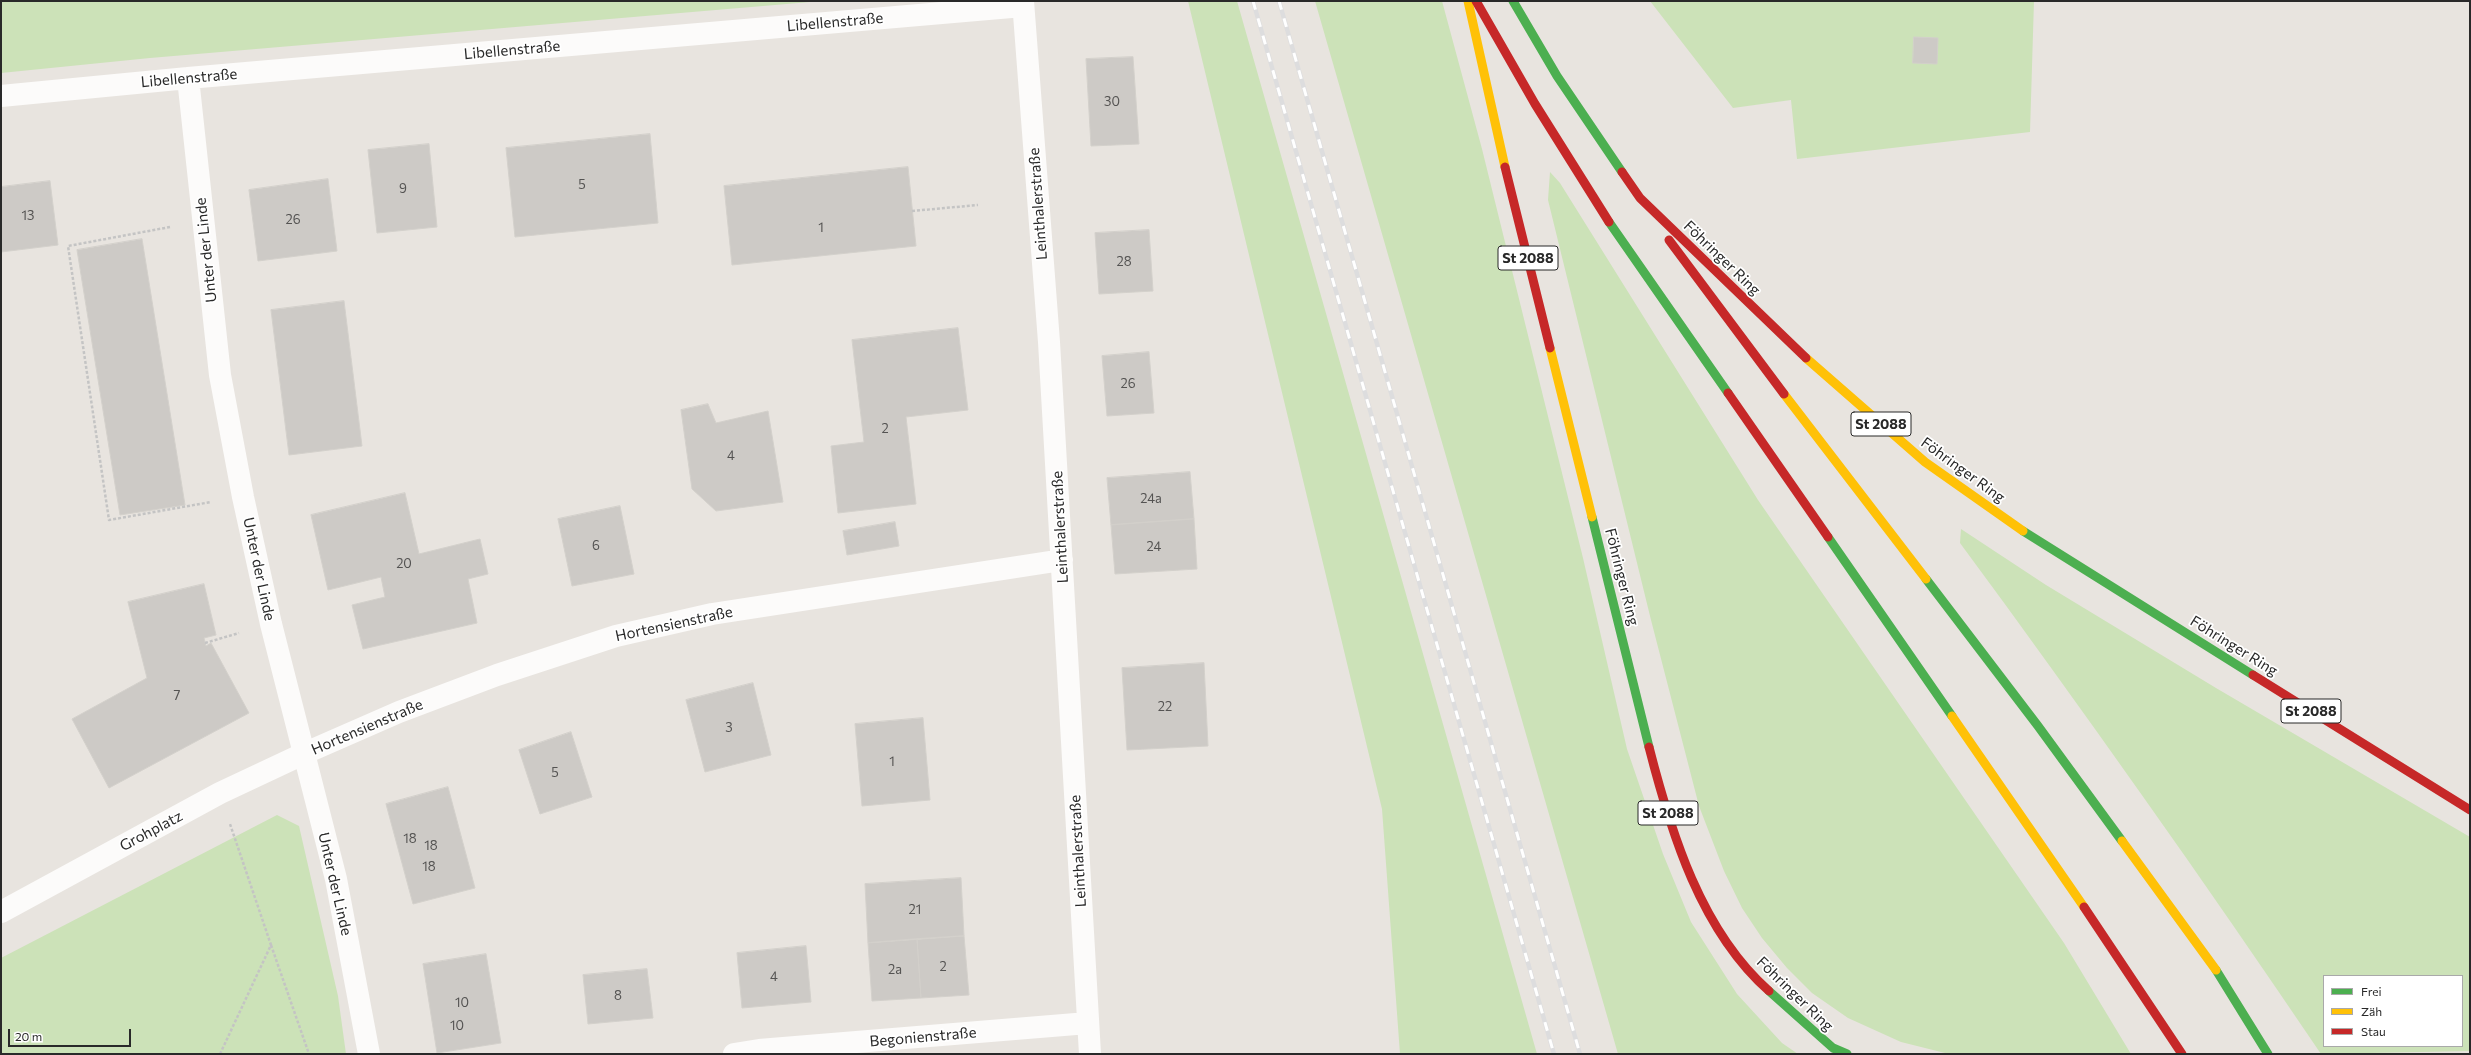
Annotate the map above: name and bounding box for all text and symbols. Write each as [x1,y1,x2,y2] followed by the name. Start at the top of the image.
[786,9,884,35] street label: Libellenstraße
[463,37,561,63] street label: Libellenstraße
[140,65,238,91] street label: Libellenstraße
[1104,94,1120,110] house number: 30
[1025,147,1051,261] street label: Leinthalerstraße
[578,177,586,193] house number: 5
[399,181,407,197] house number: 9
[192,197,220,303] street label: Unter der Linde
[22,208,34,224] house number: 13
[285,212,301,228] house number: 26
[1680,217,1764,299] street label: Föhringer Ring
[818,220,824,236] house number: 1
[1498,246,1558,270] road number: St 2088
[1116,254,1132,270] house number: 28
[1120,376,1136,392] house number: 26
[1851,412,1911,436] road number: St 2088
[881,421,889,437] house number: 2
[1917,433,2009,507] street label: Föhringer Ring
[727,448,735,464] house number: 4
[1048,470,1072,584] street label: Leinthalerstraße
[1140,491,1162,507] house number: 24a
[239,516,279,622] street label: Unter der Linde
[1601,526,1643,628] street label: Föhringer Ring
[592,538,600,554] house number: 6
[1147,539,1161,555] house number: 24
[396,556,412,572] house number: 20
[614,603,734,645] street label: Hortensienstraße
[2187,612,2281,680] street label: Föhringer Ring
[174,688,180,704] house number: 7
[308,695,426,759] street label: Hortensienstraße
[1158,699,1172,715] house number: 22
[2281,699,2341,723] road number: St 2088
[725,720,733,736] house number: 3
[889,754,895,770] house number: 1
[551,765,559,781] house number: 5
[1066,794,1090,908] street label: Leinthalerstraße
[1638,801,1698,825] road number: St 2088
[117,807,185,855] street label: Grohplatz
[314,831,356,937] street label: Unter der Linde
[403,831,417,847] house number: 18
[424,838,438,854] house number: 18
[422,859,436,875] house number: 18
[909,902,921,918] house number: 21
[1753,953,1837,1035] street label: Föhringer Ring
[939,959,947,975] house number: 2
[888,962,902,978] house number: 2a
[770,969,778,985] house number: 4
[2323,975,2463,1047] legend
[2361,984,2382,998] text: Frei
[614,988,622,1004] house number: 8
[455,995,469,1011] house number: 10
[2361,1004,2382,1018] text: Zäh
[450,1018,464,1034] house number: 10
[10,1021,133,1047] scale bar
[869,1023,977,1051] street label: Begonienstraße
[2361,1024,2386,1038] text: Stau
[15,1029,42,1043] text: 20 m

